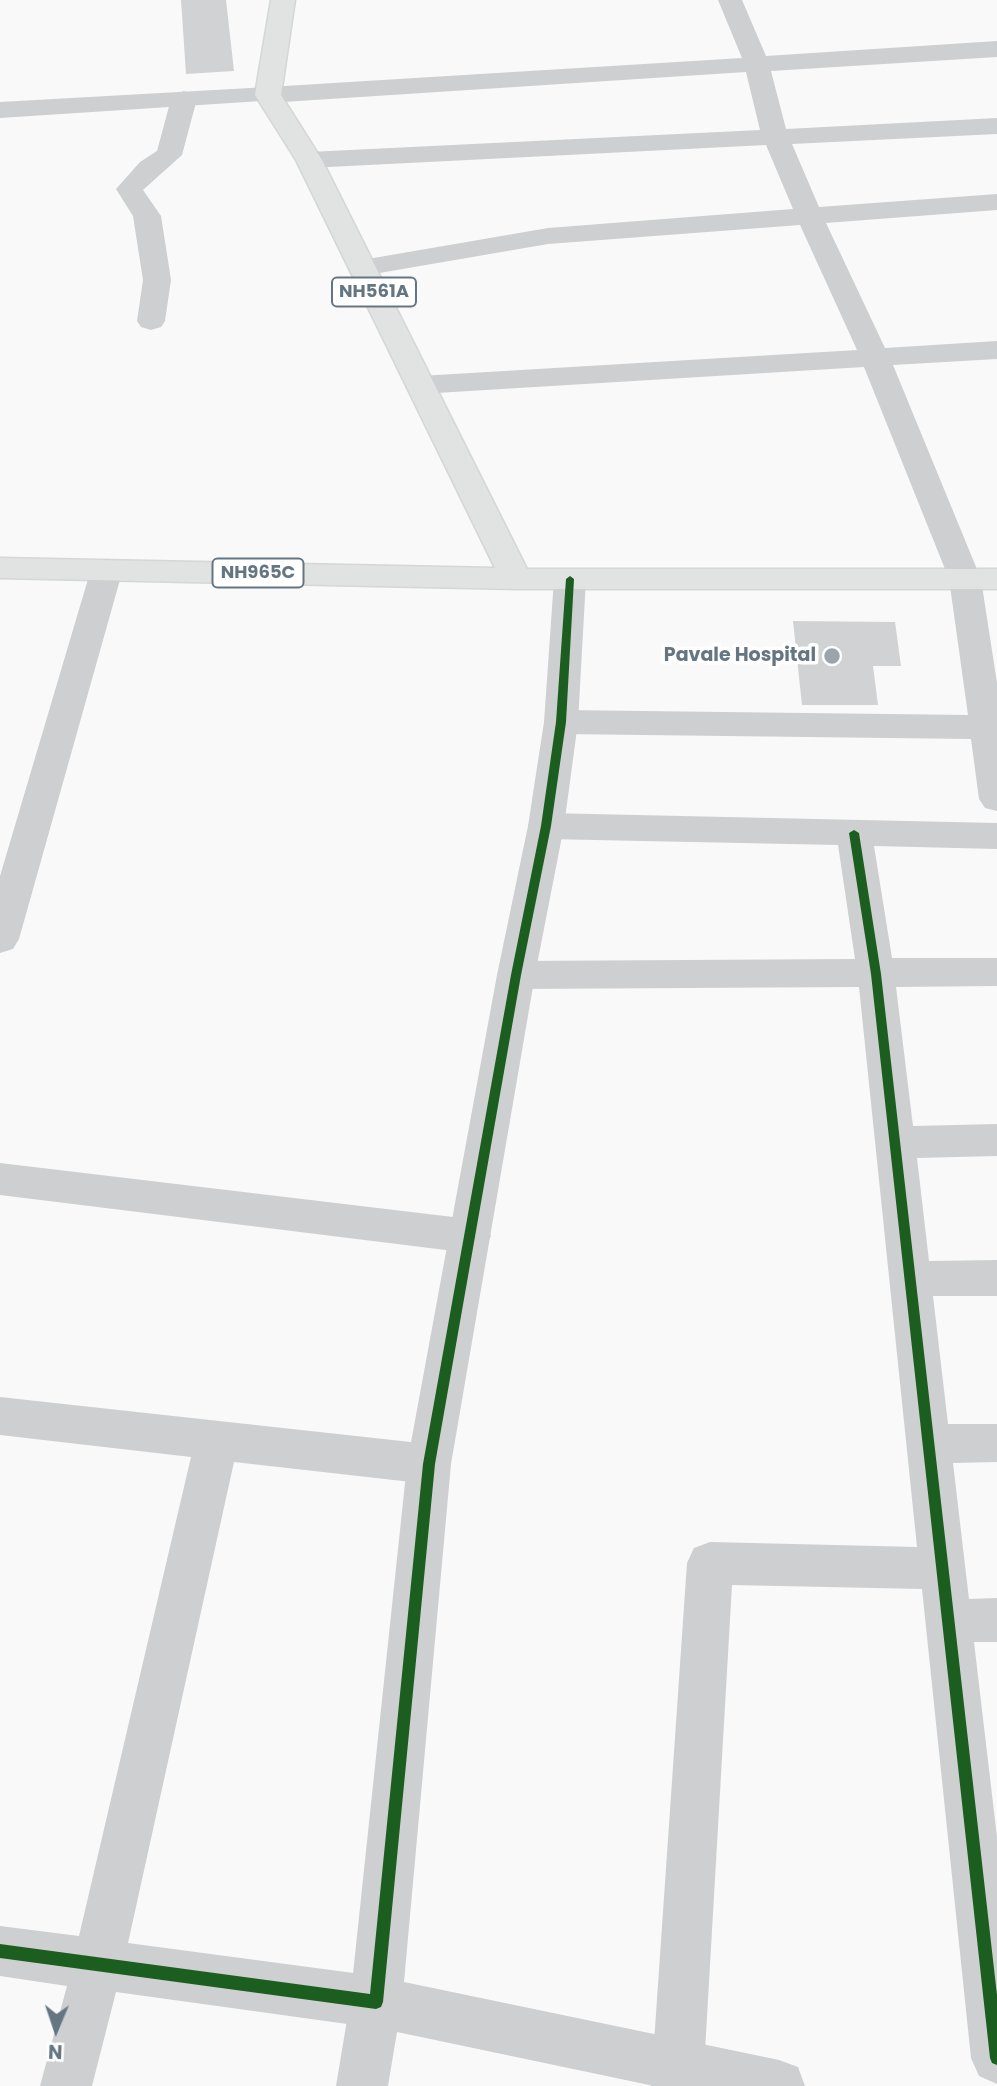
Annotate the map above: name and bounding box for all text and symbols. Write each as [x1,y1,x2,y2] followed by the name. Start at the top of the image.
[332,278,416,306] road number: NH561A
[212,558,304,588] road number: NH965C
[664,645,816,667] place label: Pavale Hospital
[822,646,842,666] marker: Pavale Hospital
[21,1995,91,2065] north arrow
[48,2038,63,2065] text: N

